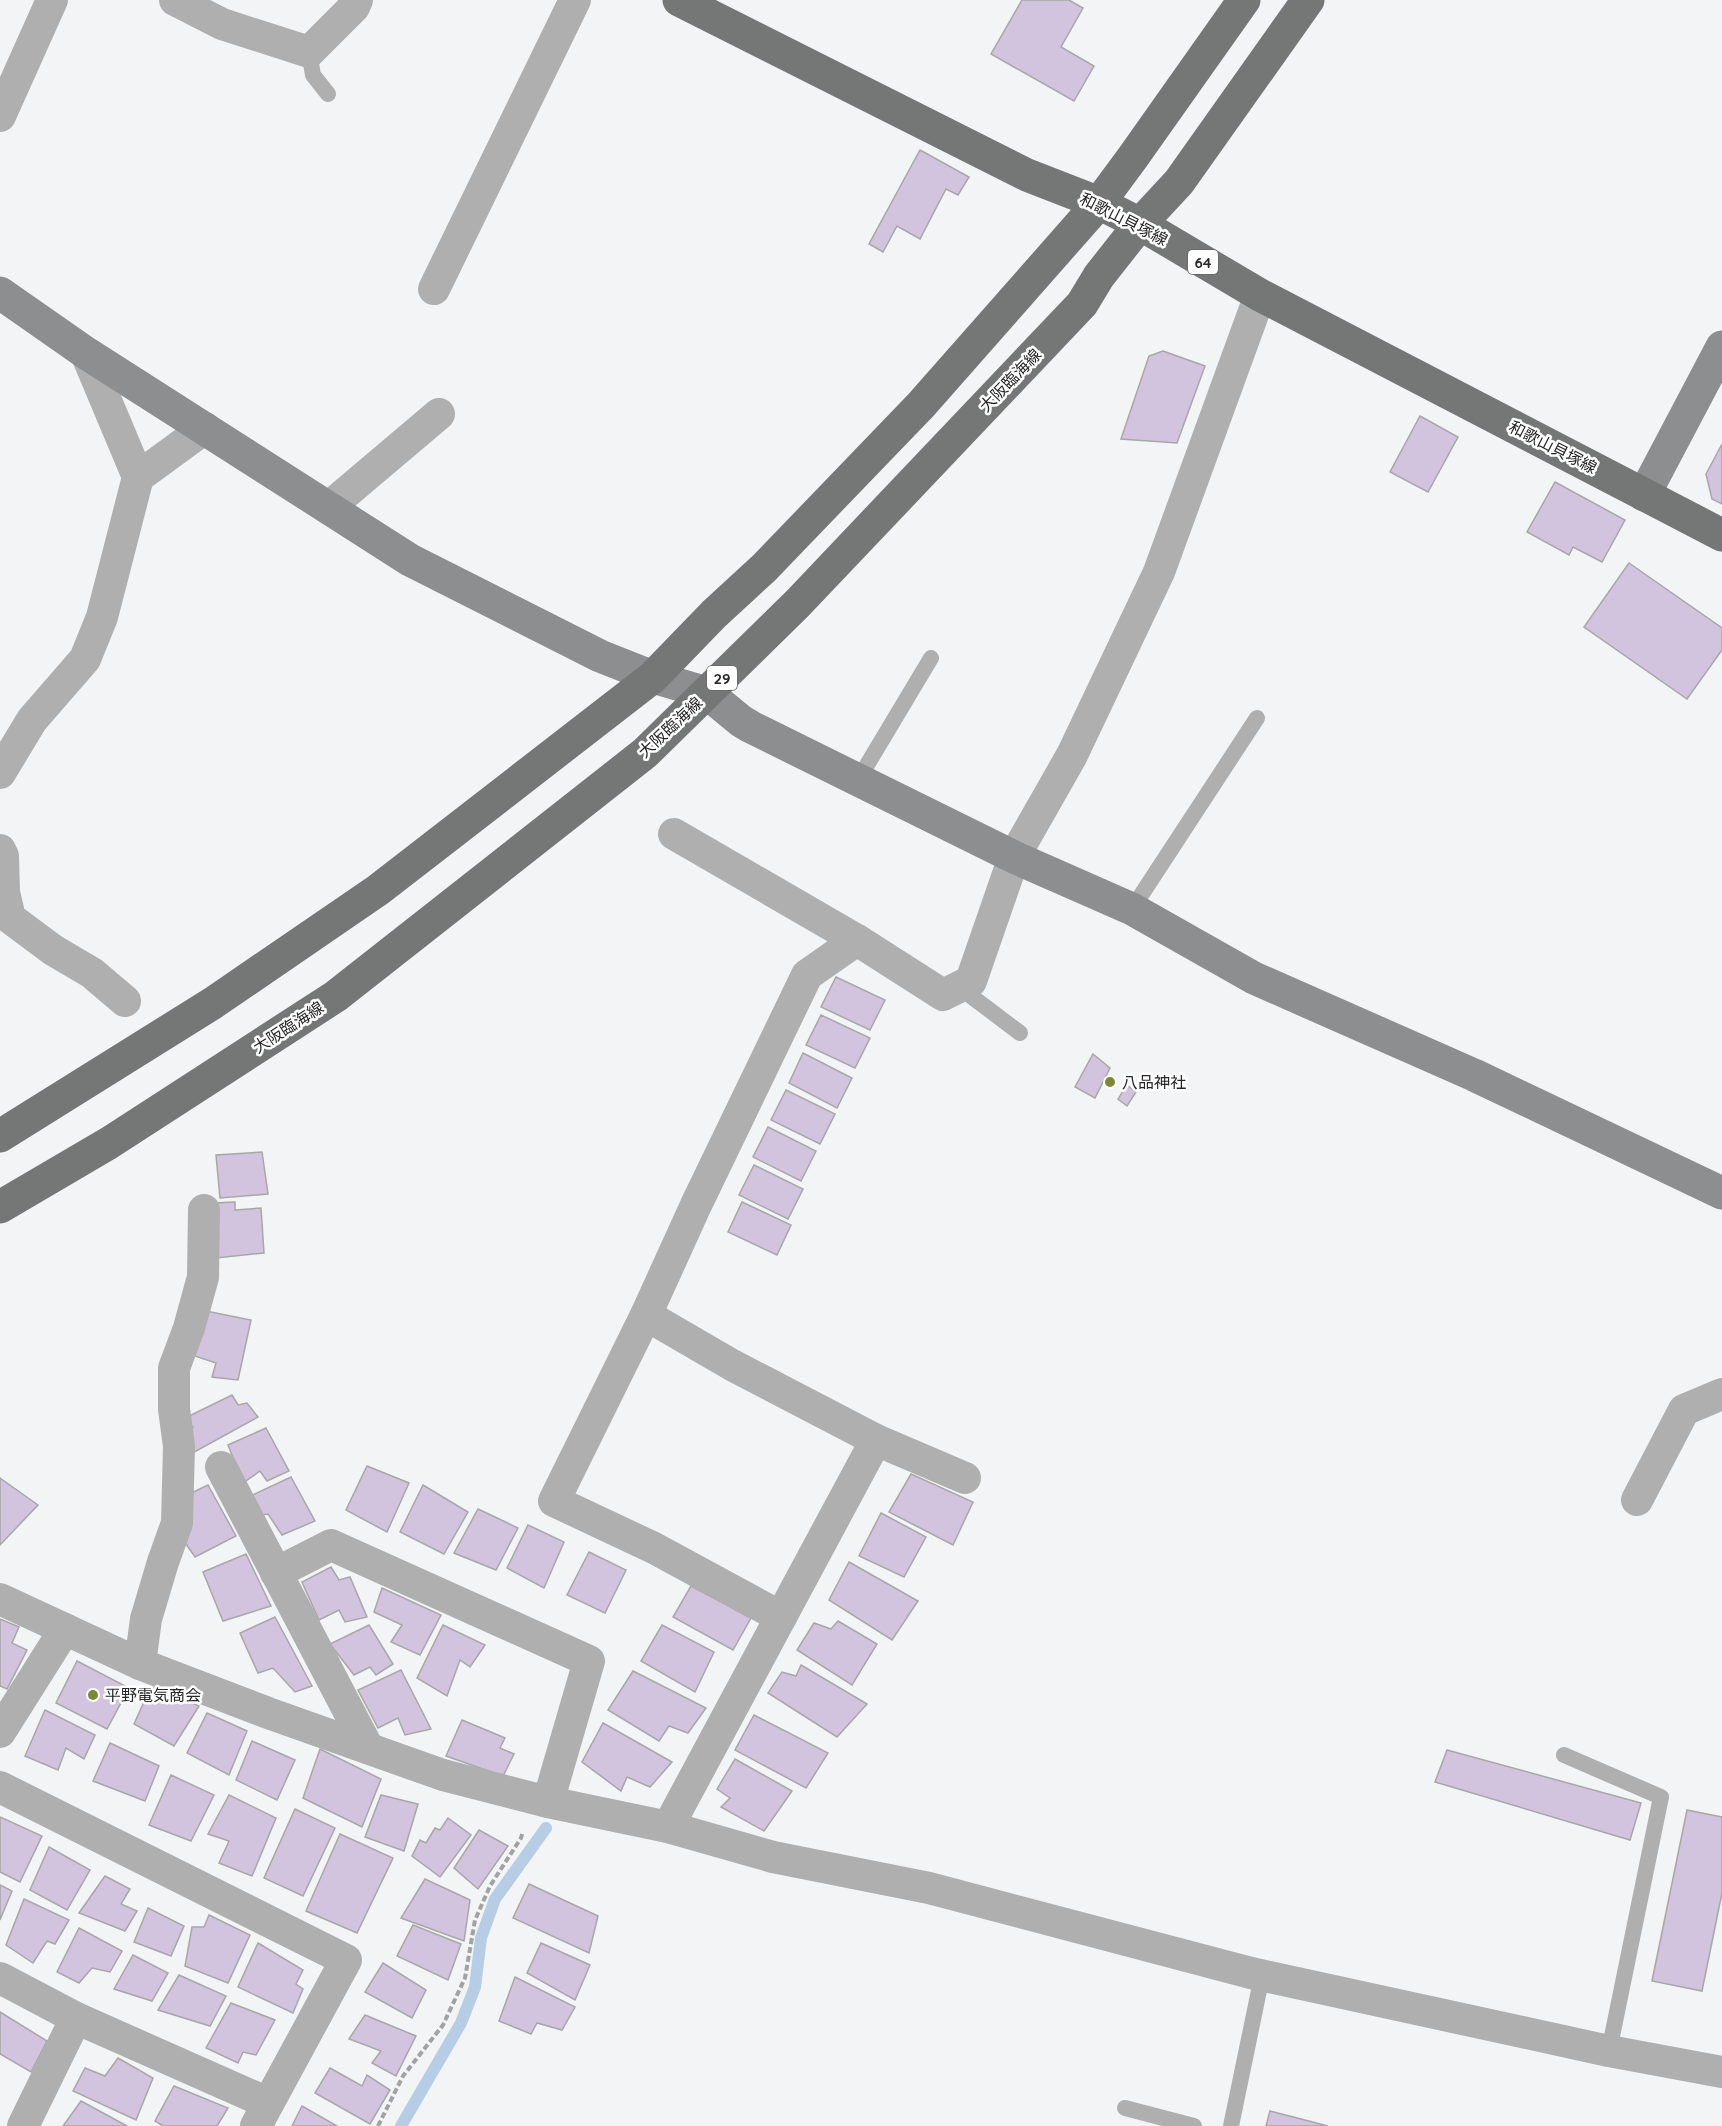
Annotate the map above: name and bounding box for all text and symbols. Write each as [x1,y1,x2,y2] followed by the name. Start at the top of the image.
[1077,188,1171,250] street label: 和歌山貝塚線
[1188,250,1218,274] road number: 64
[975,344,1045,416] street label: 大阪臨海線
[1506,416,1600,478] street label: 和歌山貝塚線
[707,666,737,690] road number: 29
[634,692,706,762] street label: 大阪臨海線
[249,997,327,1057] street label: 大阪臨海線
[1122,1072,1186,1092] place label: 八品神社
[1103,1075,1117,1089] marker: 八品神社
[105,1685,201,1705] place label: 平野電気商会
[86,1688,100,1702] marker: 平野電気商会

